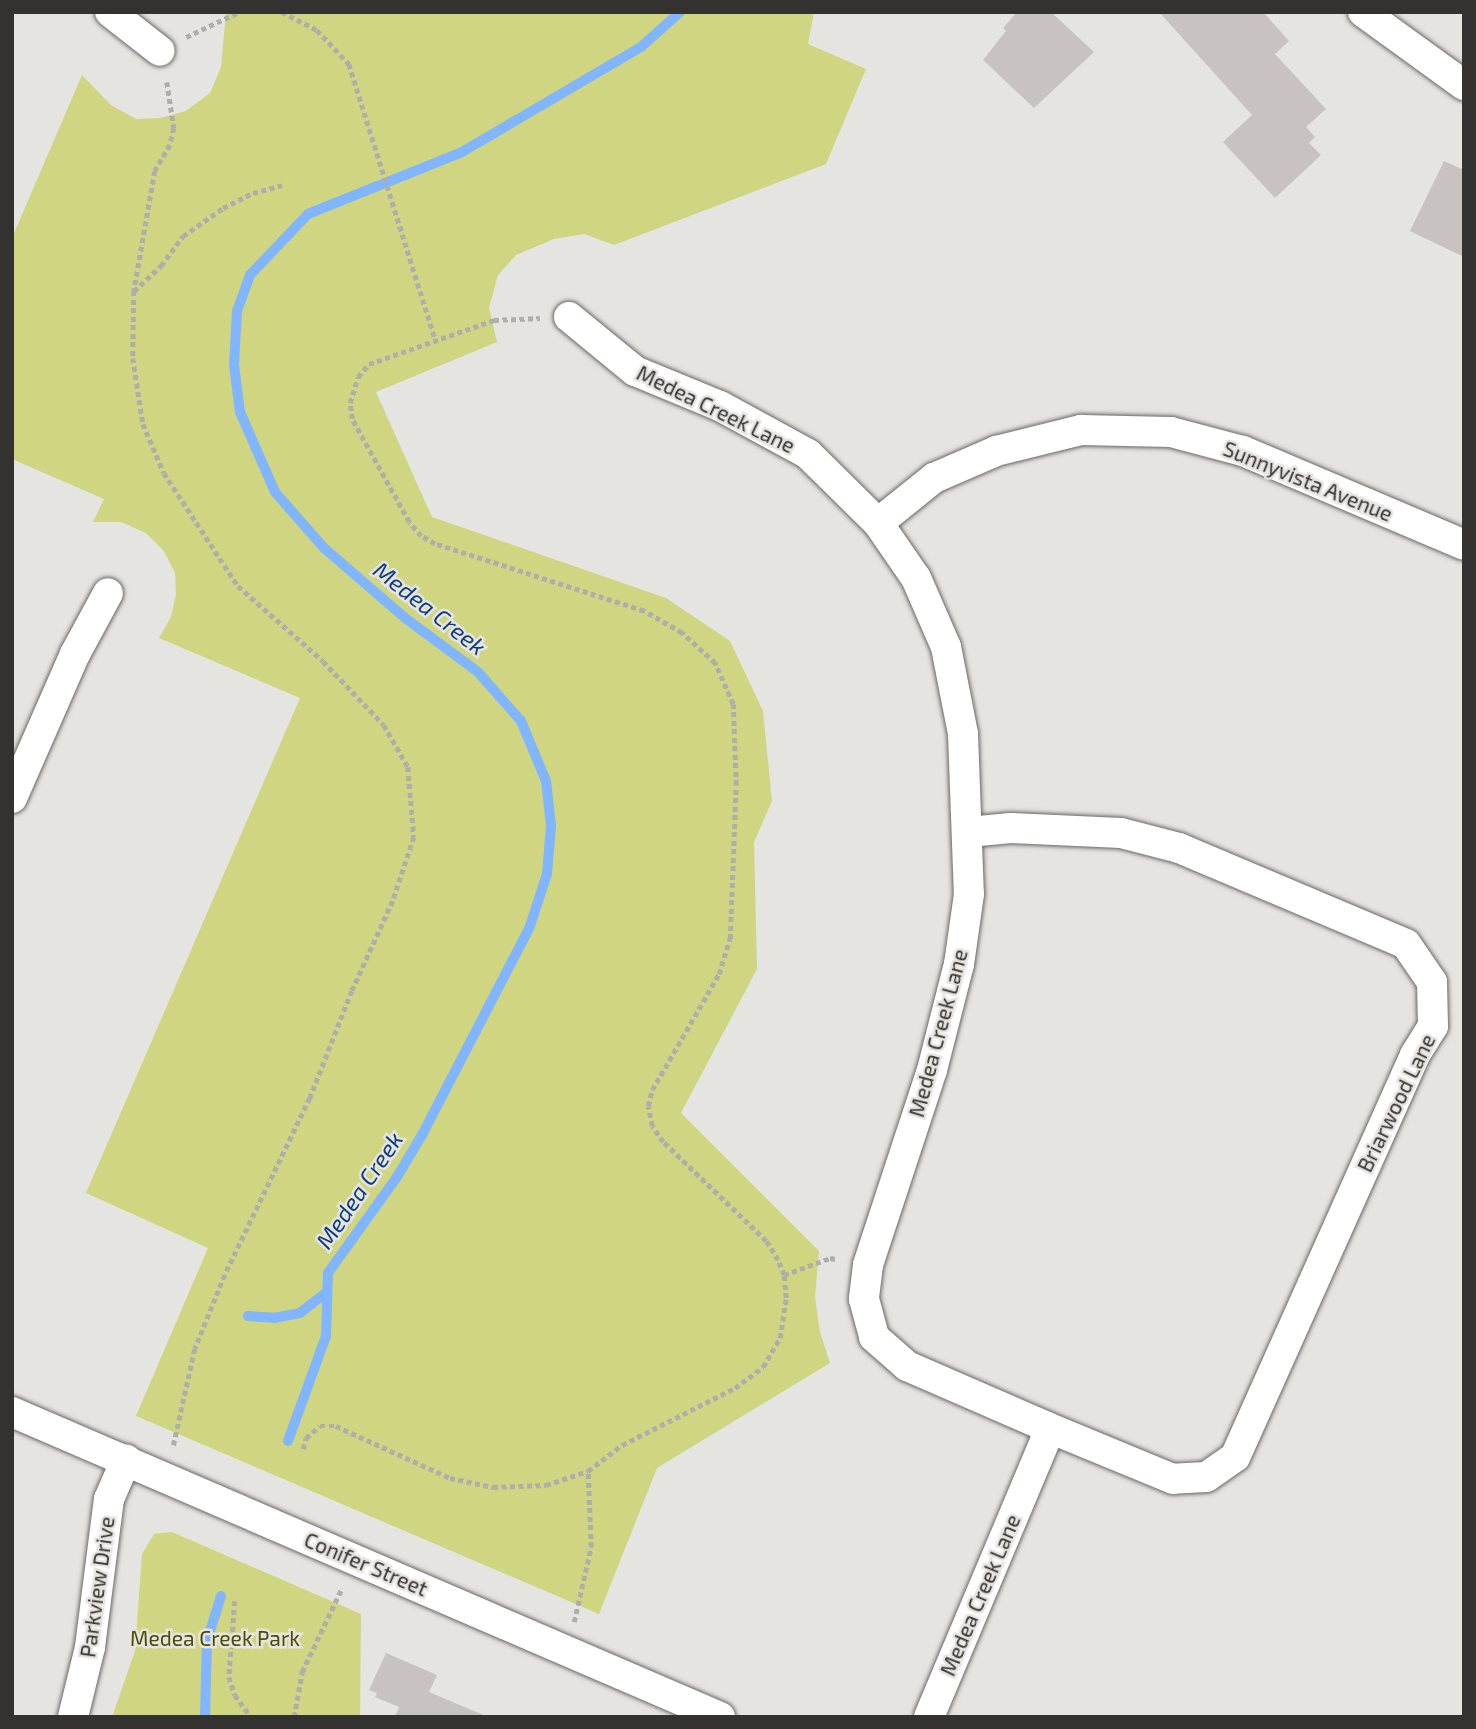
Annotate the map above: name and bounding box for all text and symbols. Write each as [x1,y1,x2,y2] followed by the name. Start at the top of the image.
[633,360,799,458] street label: Medea Creek Lane
[1219,435,1397,527] street label: Sunnyvista Avenue
[368,556,492,660] water label: Medea Creek
[903,946,973,1120] street label: Medea Creek Lane
[1352,1030,1440,1176] street label: Briarwood Lane
[310,1126,408,1254] water label: Medea Creek
[935,1510,1025,1680] street label: Medea Creek Lane
[75,1515,119,1659] street label: Parkview Drive
[300,1527,432,1601] street label: Conifer Street
[130,1625,300,1651] park label: Medea Creek Park

